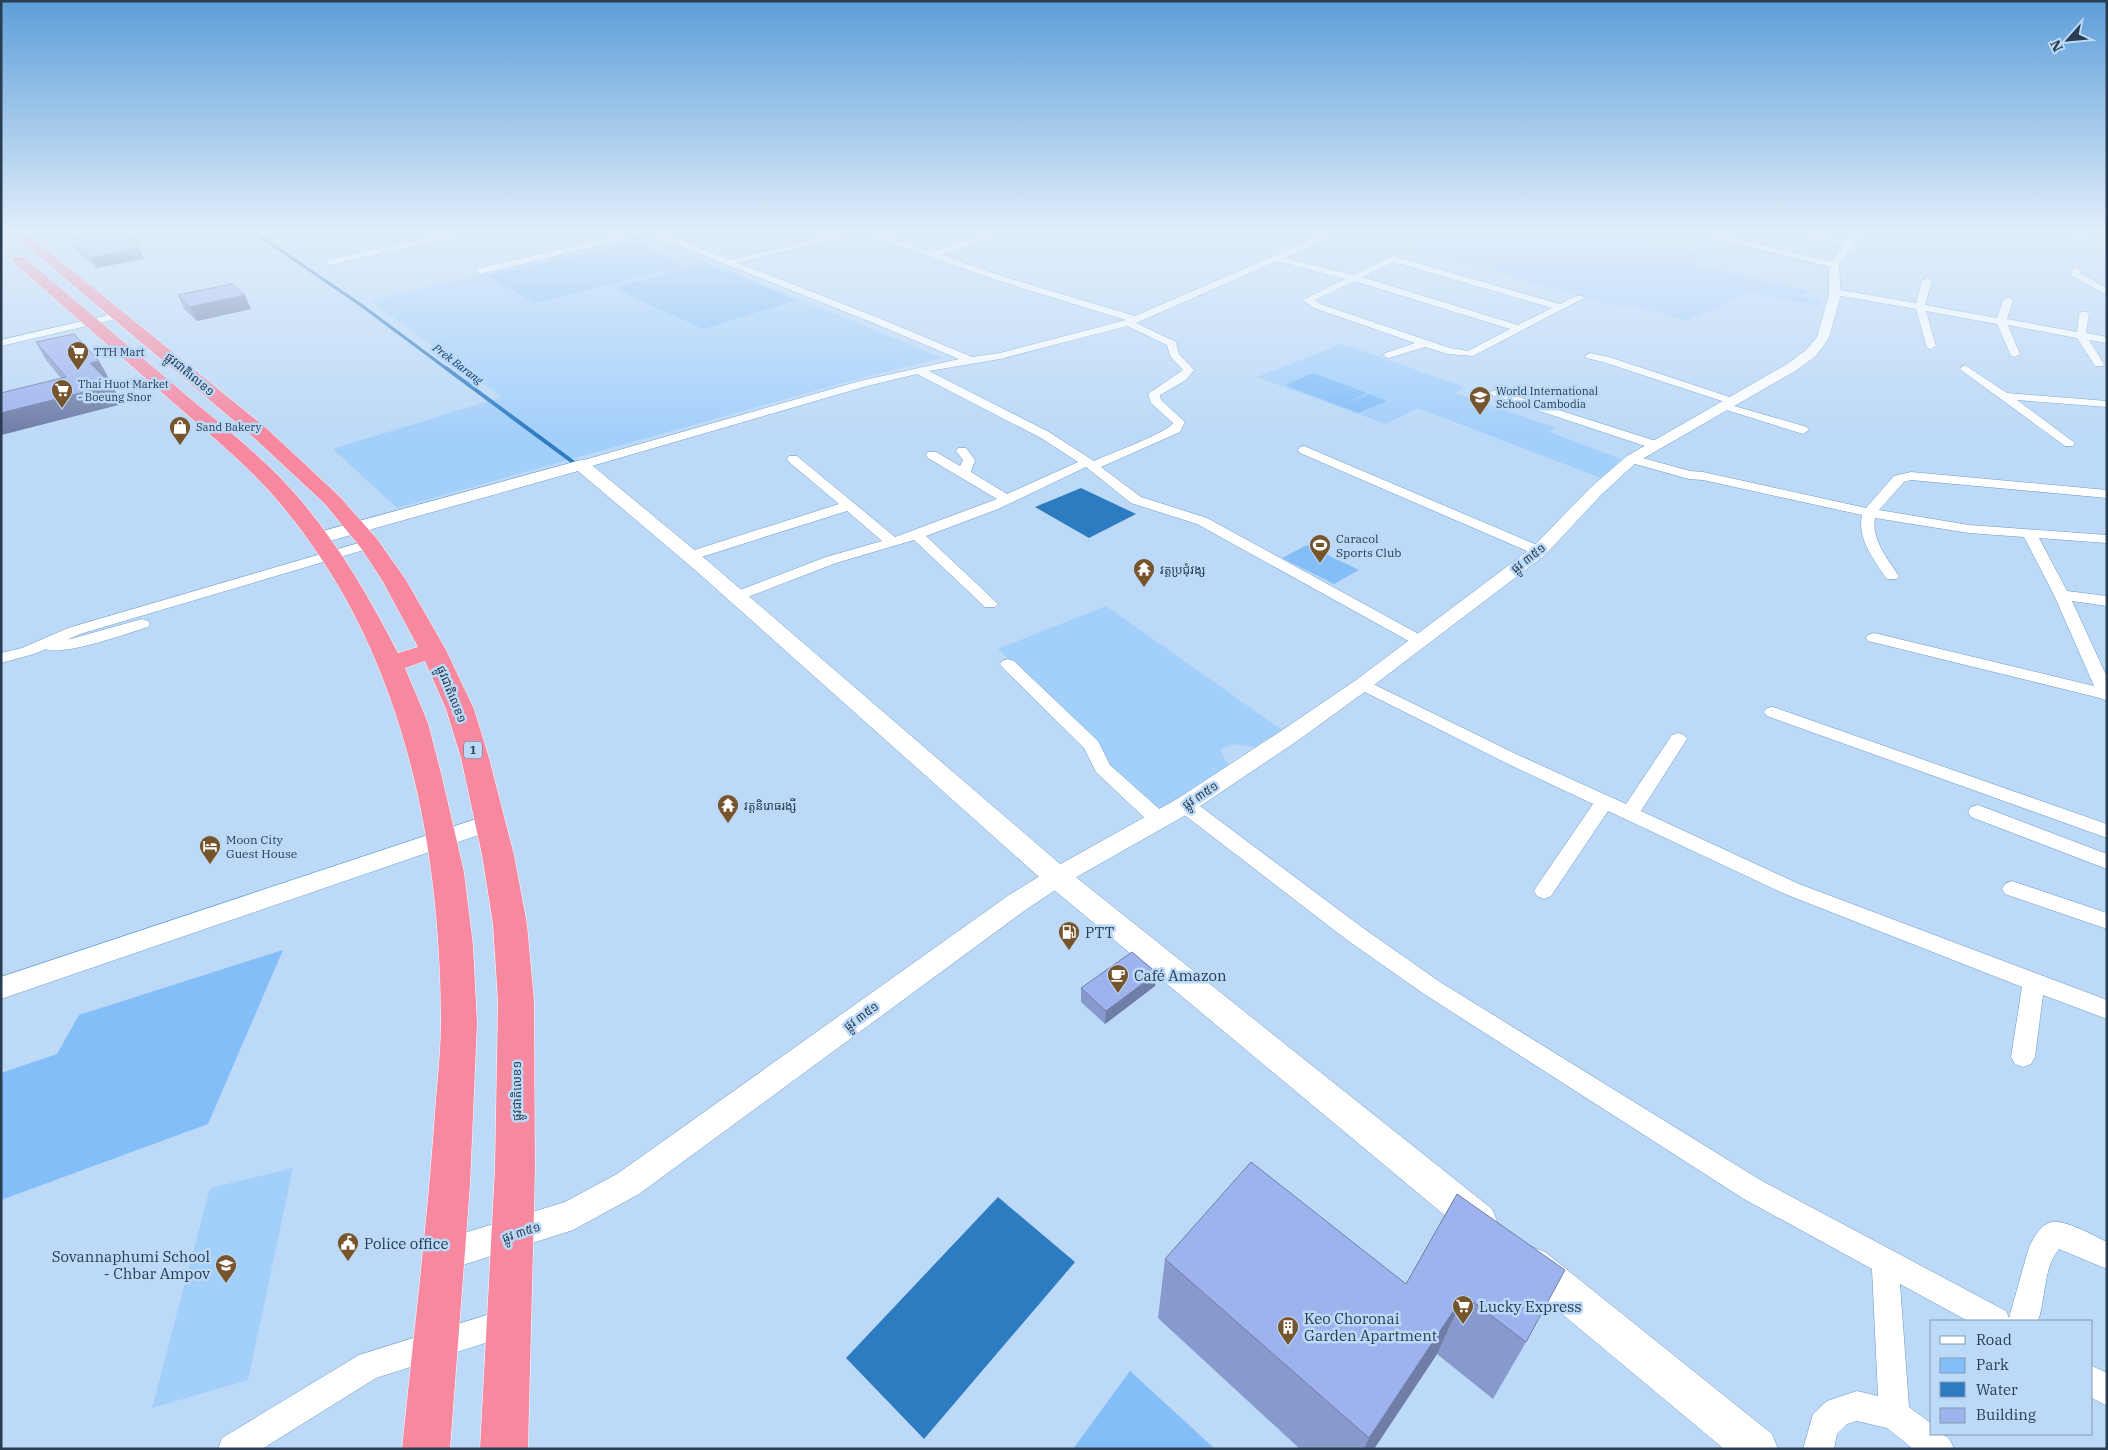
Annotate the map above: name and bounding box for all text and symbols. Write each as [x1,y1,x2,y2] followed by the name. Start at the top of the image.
[2043,15,2093,65] north arrow
[2046,37,2067,55] text: N
[66,340,90,371] supermarket icon: TTH Mart
[429,340,486,388] water label: Prek Barang
[94,345,144,359] place label: TTH Mart
[160,349,218,402] street label: ផ្លូវជាតិលេខ១
[78,377,169,404] place label: Thai Huot Market - Boeung Snor
[50,378,74,409] supermarket icon: Thai Huot Market - Boeung Snor
[1496,384,1598,411] place label: World International School Cambodia
[1468,385,1492,416] school or university icon: World International School Cambodia
[168,415,192,446] shop icon: Sand Bakery
[196,420,261,434] place label: Sand Bakery
[1336,531,1402,560] place label: Caracol Sports Club
[1308,533,1332,564] sports icon: Caracol Sports Club
[1508,540,1551,579] street label: ផ្លូវ ៣៥១
[1132,557,1156,588] temple icon: វត្តប្រជុំវង្ស
[1160,562,1206,577] place label: វត្តប្រជុំវង្ស
[431,663,470,726] street label: ផ្លូវជាតិលេខ១
[464,742,482,758] road number: 1
[1179,778,1223,815] street label: ផ្លូវ ៣៥១
[716,793,740,824] temple icon: វត្តនិរោធរង្សី
[744,798,797,813] place label: វត្តនិរោធរង្សី
[226,832,297,861] place label: Moon City Guest House
[198,834,222,865] hotel icon: Moon City Guest House
[1057,920,1081,951] fuel station icon: PTT
[1085,923,1115,942] place label: PTT
[1106,963,1130,994] cafe icon: Café Amazon
[1134,966,1227,985] place label: Café Amazon
[840,998,884,1037] street label: ផ្លូវ ៣៥១
[509,1061,527,1121] street label: ផ្លូវជាតិលេខ១
[500,1219,543,1249] street label: ផ្លូវ ៣៥១
[336,1231,360,1262] public building icon: Police office
[364,1234,449,1253] place label: Police office
[52,1247,210,1283] place label: Sovannaphumi School - Chbar Ampov
[214,1253,238,1284] school or university icon: Sovannaphumi School - Chbar Ampov
[1451,1294,1475,1325] supermarket icon: Lucky Express
[1479,1297,1582,1316] place label: Lucky Express
[1304,1309,1437,1345] place label: Keo Choronai Garden Apartment
[1276,1315,1300,1346] building icon: Keo Choronai Garden Apartment
[1930,1320,2093,1435] legend
[1976,1330,2012,1349] text: Road
[1976,1355,2009,1374] text: Park
[1976,1380,2018,1399] text: Water
[1976,1405,2036,1424] text: Building

